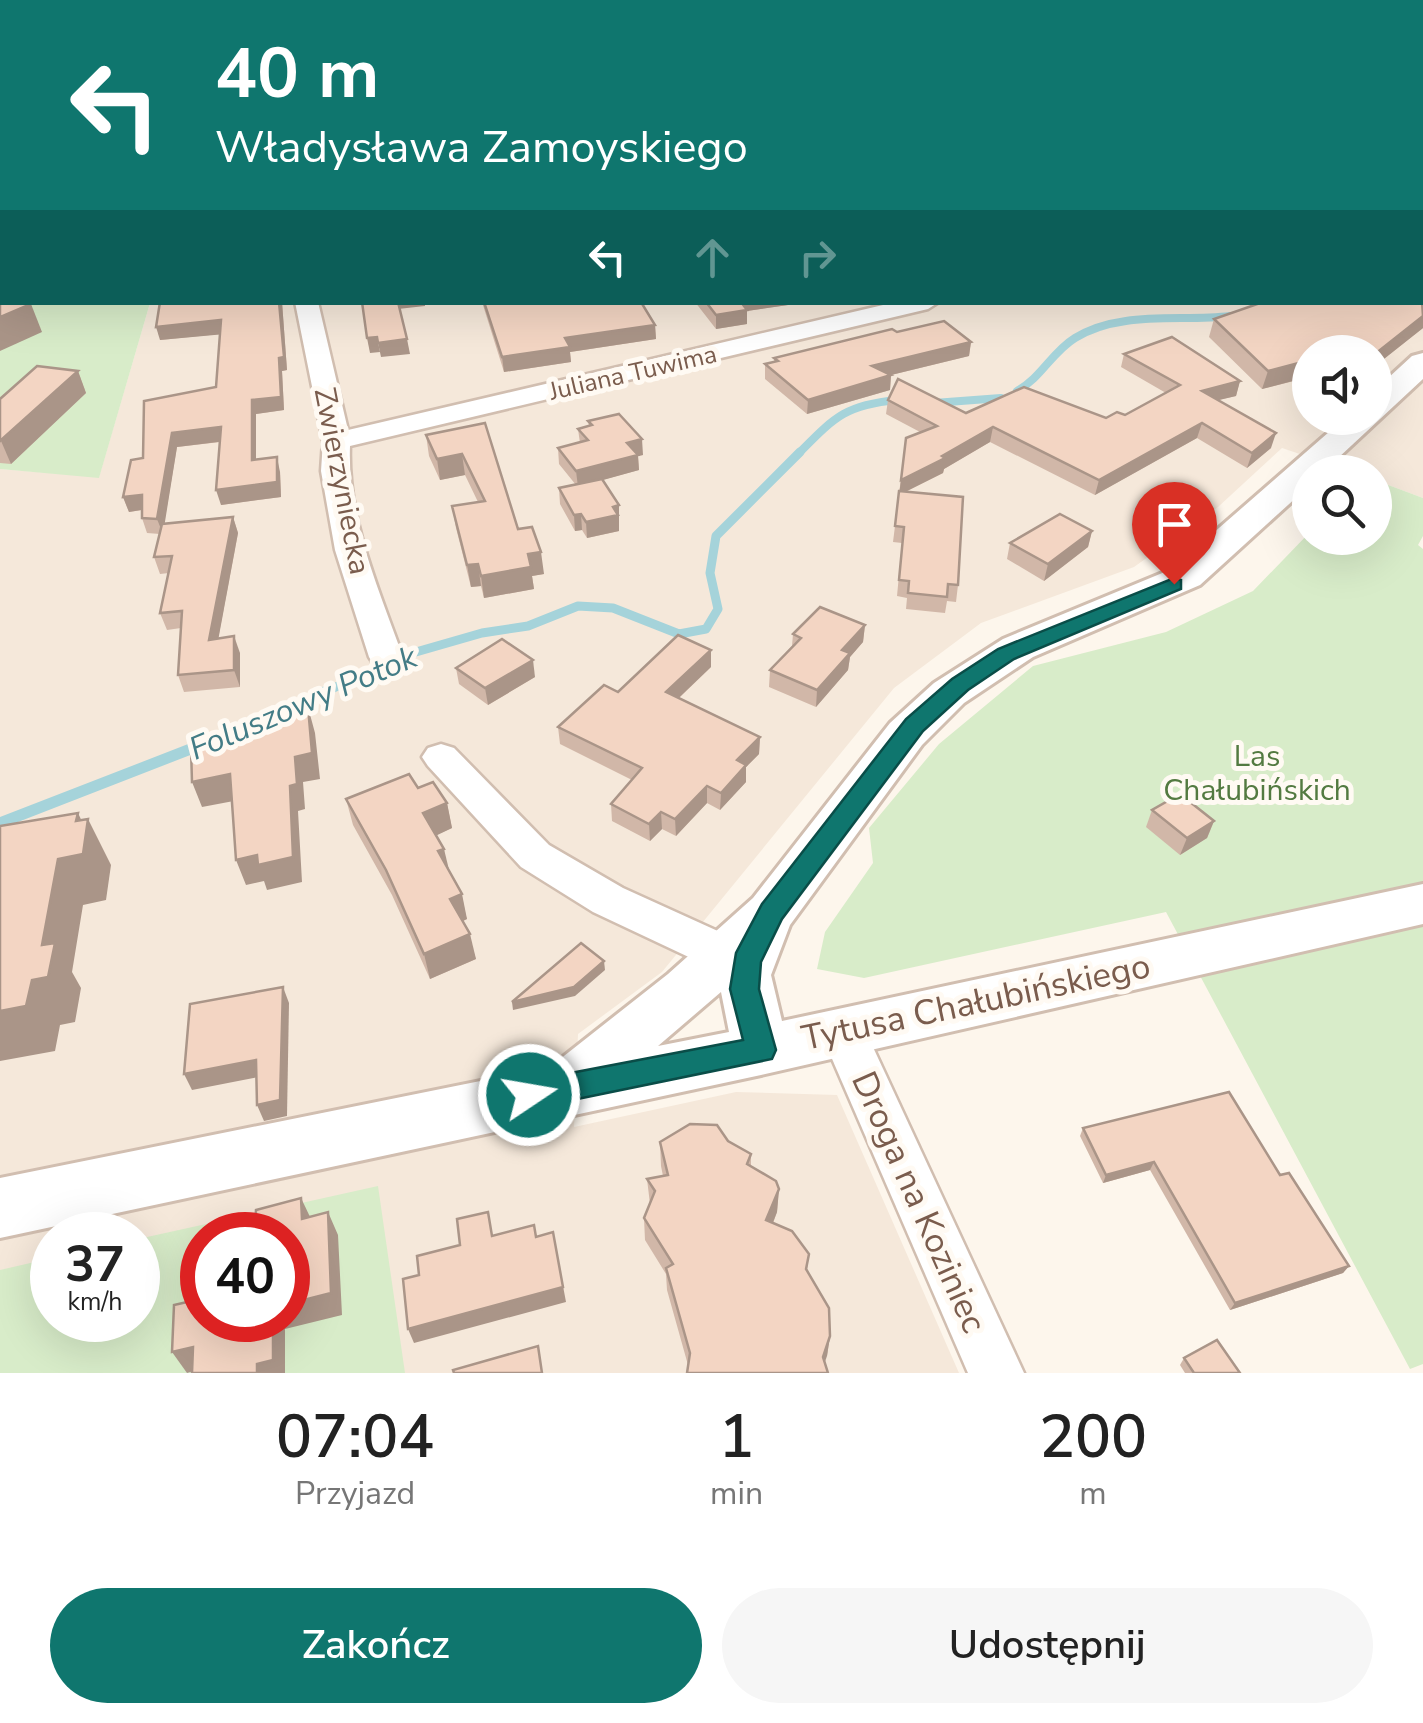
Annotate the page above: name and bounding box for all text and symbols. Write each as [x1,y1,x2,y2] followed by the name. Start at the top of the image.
[215,26,379,122] text: 40 m
[50,40,180,170] icon: left
[215,117,748,178] text: Władysława Zamoyskiego
[580,230,635,285] icon: left
[685,230,740,285] icon: ahead
[790,230,845,285] icon: right
[1292,335,1392,555] map controls
[1292,335,1392,435] button: sound
[545,337,720,409] street label: Juliana Tuwima
[304,384,380,578] street label: Zwierzyniecka
[1292,455,1392,555] button: search
[1132,482,1217,585] pin
[1147,497,1202,552] icon: arrive
[182,635,424,770] water label: Foluszowy Potok
[1163,736,1351,811] park label: Las Chałubińskich
[798,942,1154,1062] street label: Tytusa Chałubińskiego
[477,1043,581,1147] position arrow
[840,1064,998,1340] street label: Droga na Koziniec
[180,1212,310,1342] speed limit sign: 40
[65,1230,125,1299] text: 37
[67,1285,123,1319] text: km/h
[276,1396,434,1478] text: 07:04
[719,1396,755,1478] text: 1
[1039,1396,1147,1478] text: 200
[295,1472,415,1515] text: Przyjazd
[710,1472,763,1515] text: min
[1079,1472,1107,1515] text: m
[50,1588,702,1703] button: Zakończ
[722,1588,1373,1703] button: Udostępnij

